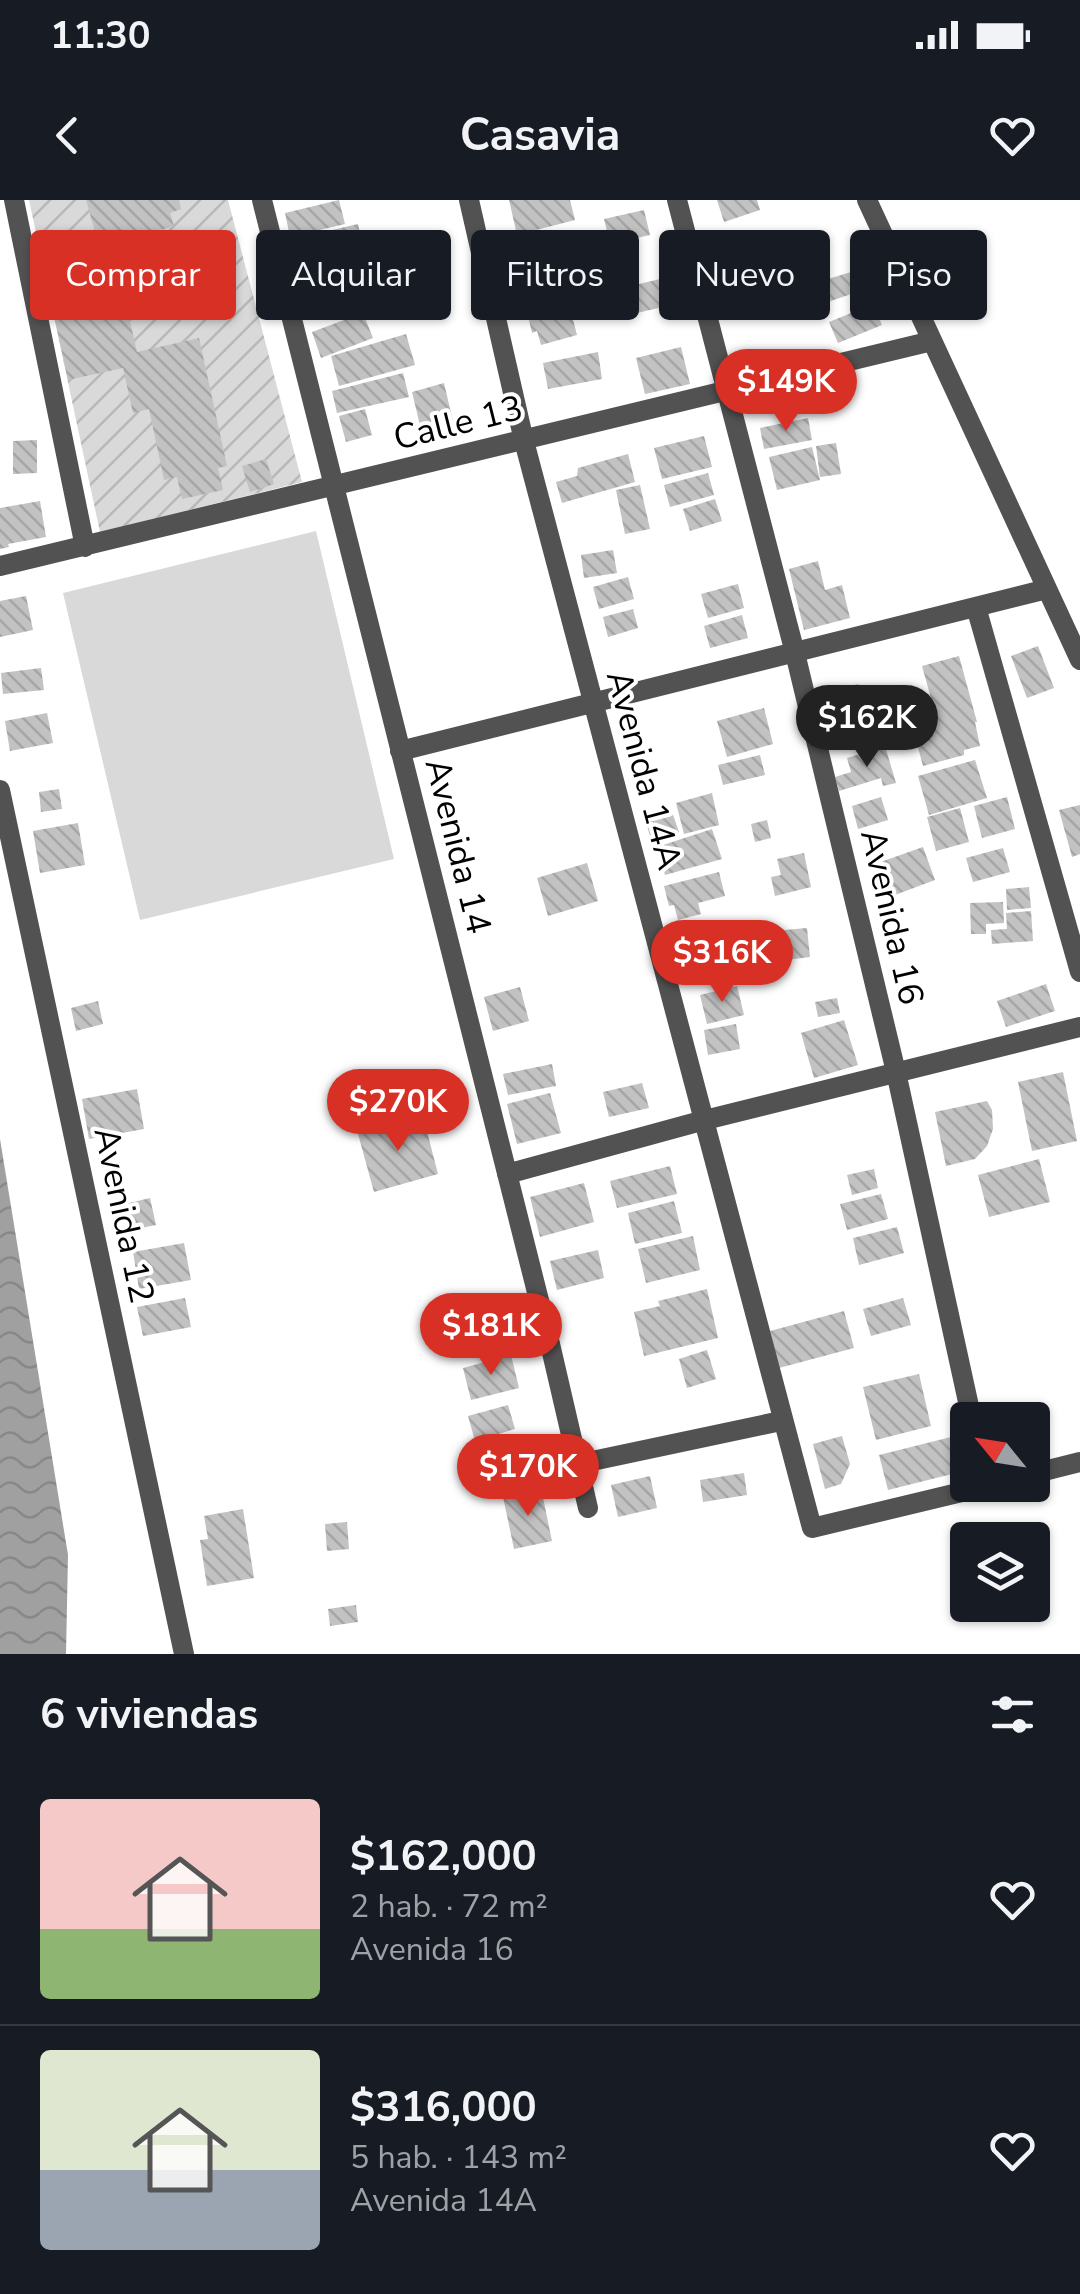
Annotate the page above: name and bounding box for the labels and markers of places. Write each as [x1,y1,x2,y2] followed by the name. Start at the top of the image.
[716,349,856,434] pin: $149K
[797,685,937,770] pin: $162K
[652,920,792,1005] pin: $316K
[328,1069,468,1154] pin: $270K
[421,1293,561,1378] pin: $181K
[458,1434,598,1519] pin: $170K

